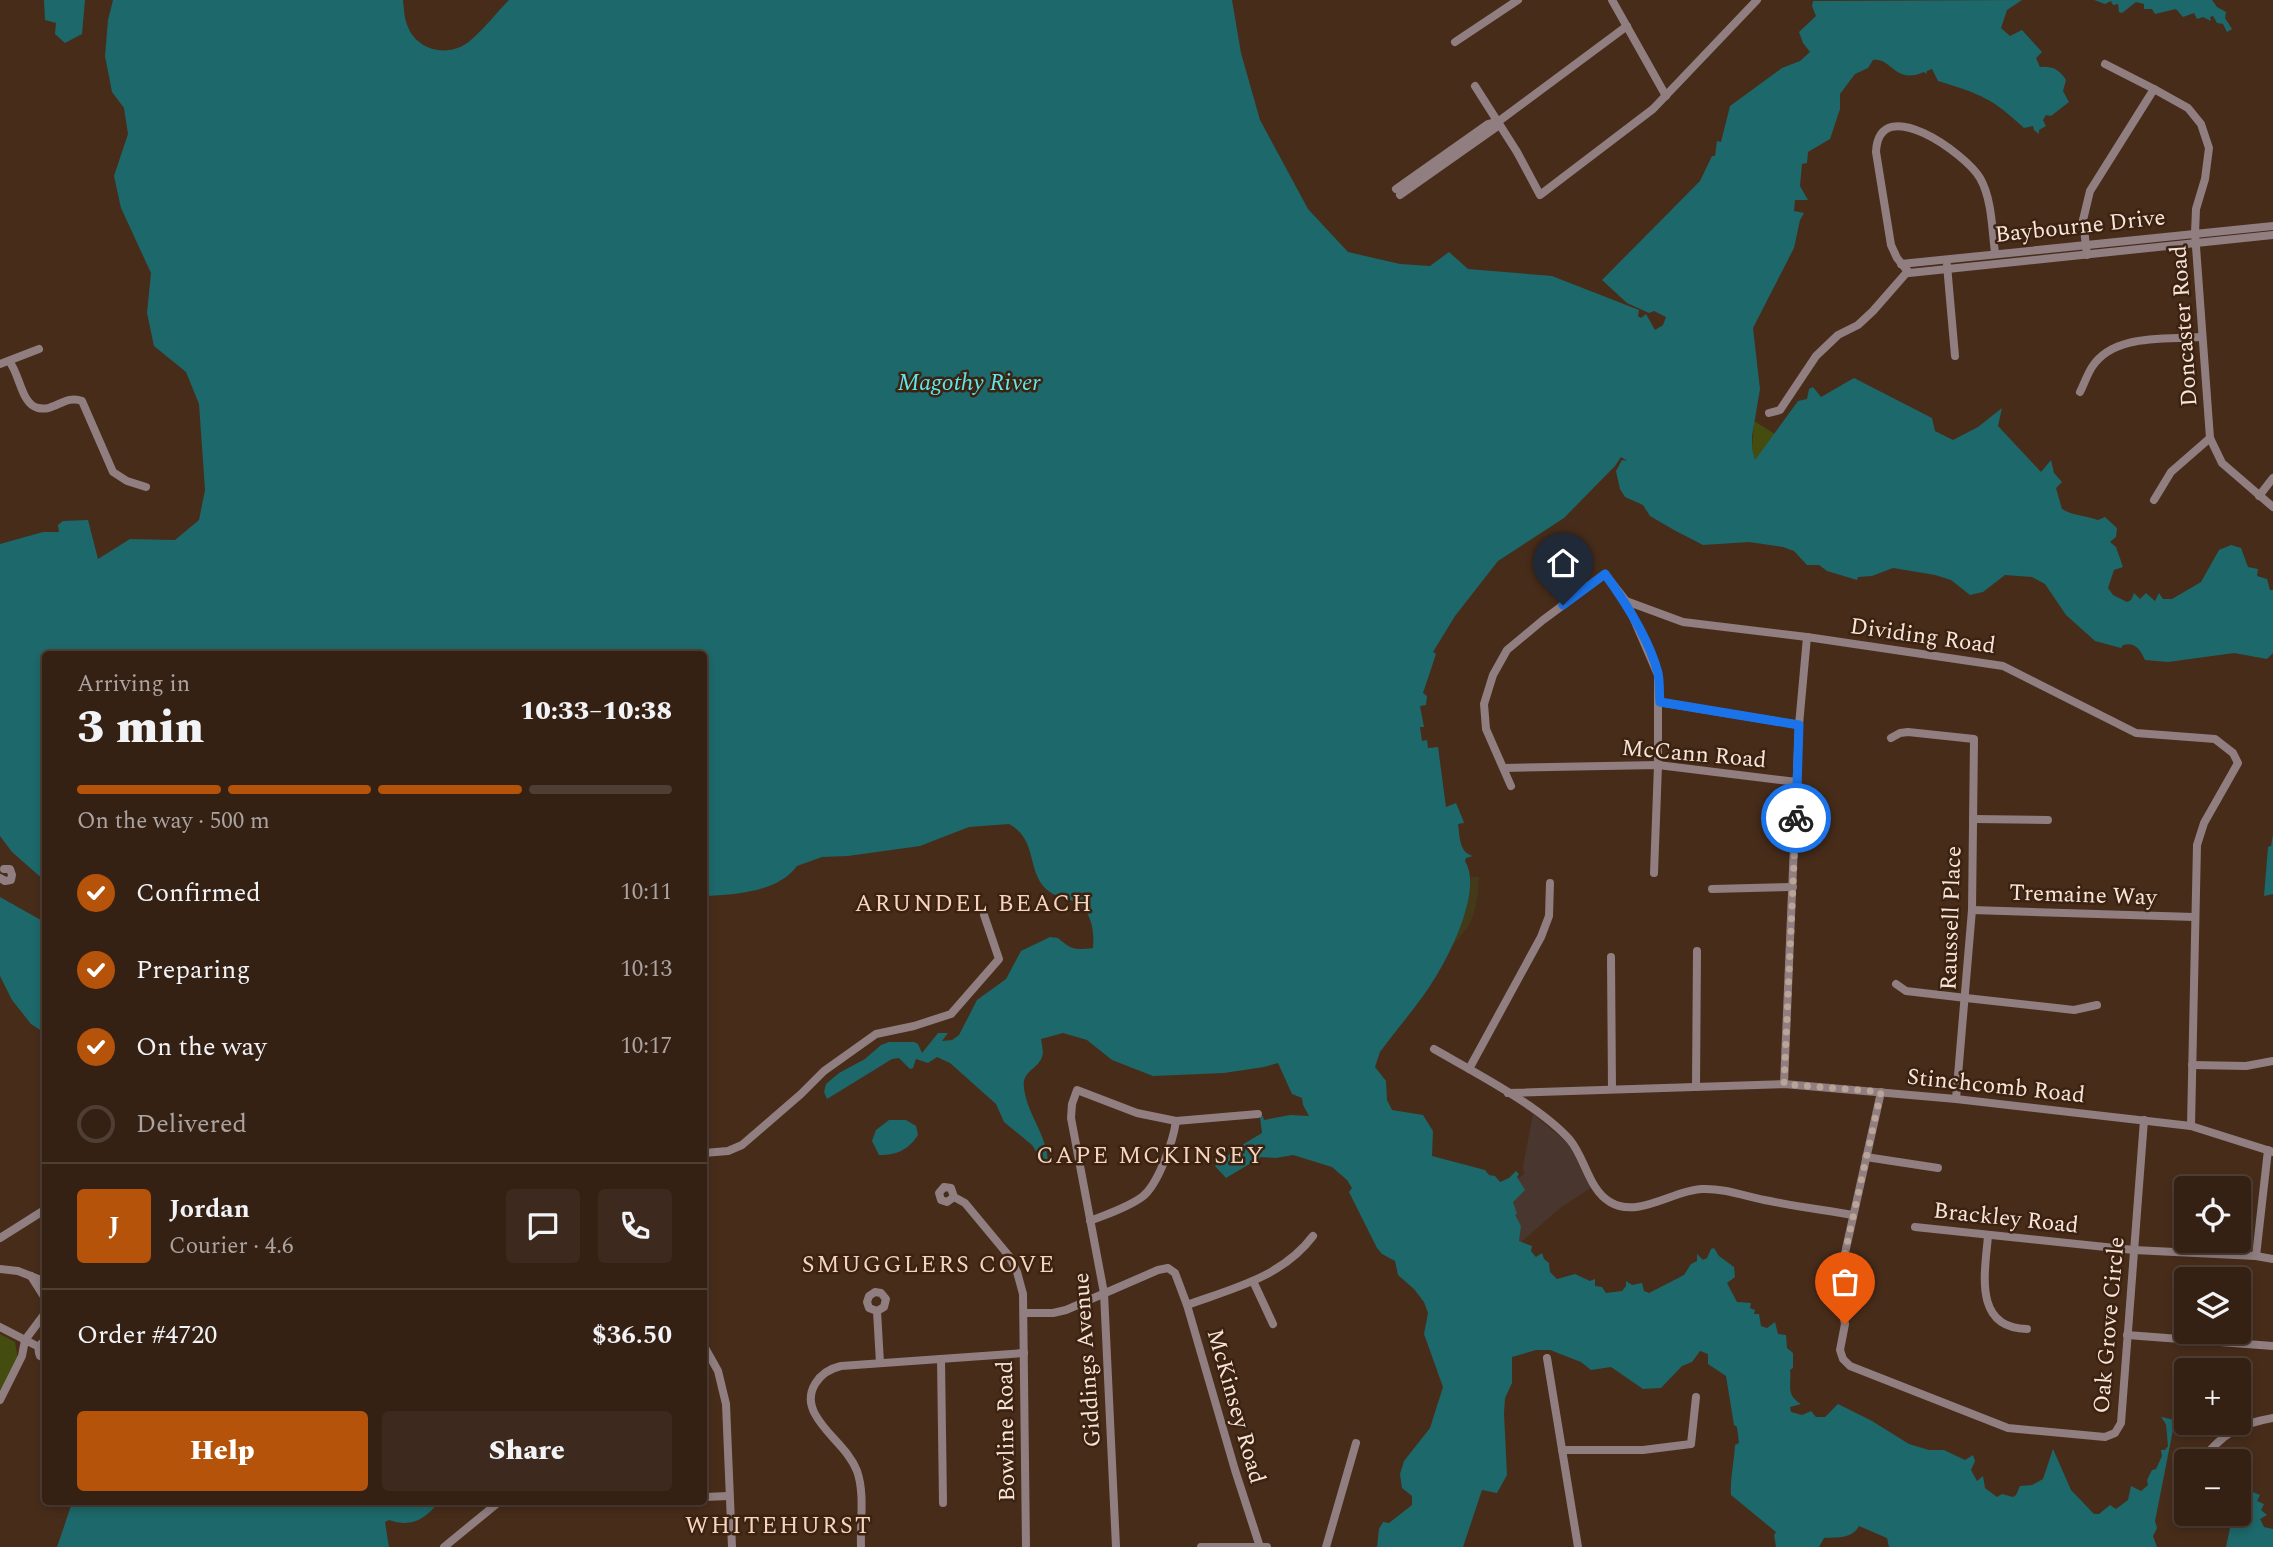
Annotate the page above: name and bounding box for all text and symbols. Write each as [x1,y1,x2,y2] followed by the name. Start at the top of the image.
[1993,200,2167,253] street label: Baybourne Drive
[2161,244,2208,408] street label: Doncaster Road
[897,365,1041,401] water label: Magothy River
[1533,533,1593,605] pin
[1544,544,1582,582] icon: home
[1848,609,1998,664] street label: Dividing Road
[77,667,190,702] text: Arriving in
[520,691,672,731] text: 10:33–10:38
[77,693,204,763] text: 3 min
[1620,731,1768,778] street label: McCann Road
[1761,783,1831,853] courier
[1777,799,1815,837] icon: bike
[77,804,270,839] text: On the way · 500 m
[1931,845,1972,991] street label: Raussell Place
[136,873,261,913] text: Confirmed
[77,874,115,912] icon: check
[620,875,672,910] text: 10:11
[2009,875,2158,916] street label: Tremaine Way
[855,886,1093,922] district label: ARUNDEL BEACH
[136,950,250,990] text: Preparing
[77,951,115,989] icon: check
[620,952,672,987] text: 10:13
[136,1027,267,1067] text: On the way
[77,1028,115,1066] icon: check
[620,1029,672,1064] text: 10:17
[1905,1060,2087,1113] street label: Stinchcomb Road
[136,1104,247,1144] text: Delivered
[1036,1138,1266,1174] district label: CAPE MCKINSEY
[2174,1176,2251,1526] map controls
[2174,1176,2251,1253] button: locate
[169,1189,250,1229] text: Jordan
[506,1189,580,1263] button: chat
[598,1189,672,1263] button: phone
[1931,1193,2080,1244] street label: Brackley Road
[108,1206,120,1246] text: J
[169,1229,294,1264] text: Courier · 4.6
[2084,1235,2135,1415] street label: Oak Grove Circle
[802,1247,1056,1283] district label: SMUGGLERS COVE
[1815,1252,1875,1324] pin
[1826,1263,1864,1301] icon: bag
[2174,1267,2251,1344] button: layers
[1064,1271,1111,1448] street label: Giddings Avenue
[77,1315,217,1355] text: Order #4720
[592,1315,672,1355] text: $36.50
[1197,1325,1274,1488] street label: McKinsey Road
[2174,1358,2251,1435] button: +
[988,1360,1025,1502] street label: Bowline Road
[77,1411,368,1491] button: Help
[382,1411,672,1491] button: Share
[2174,1449,2251,1526] button: −
[685,1508,873,1544] district label: WHITEHURST

